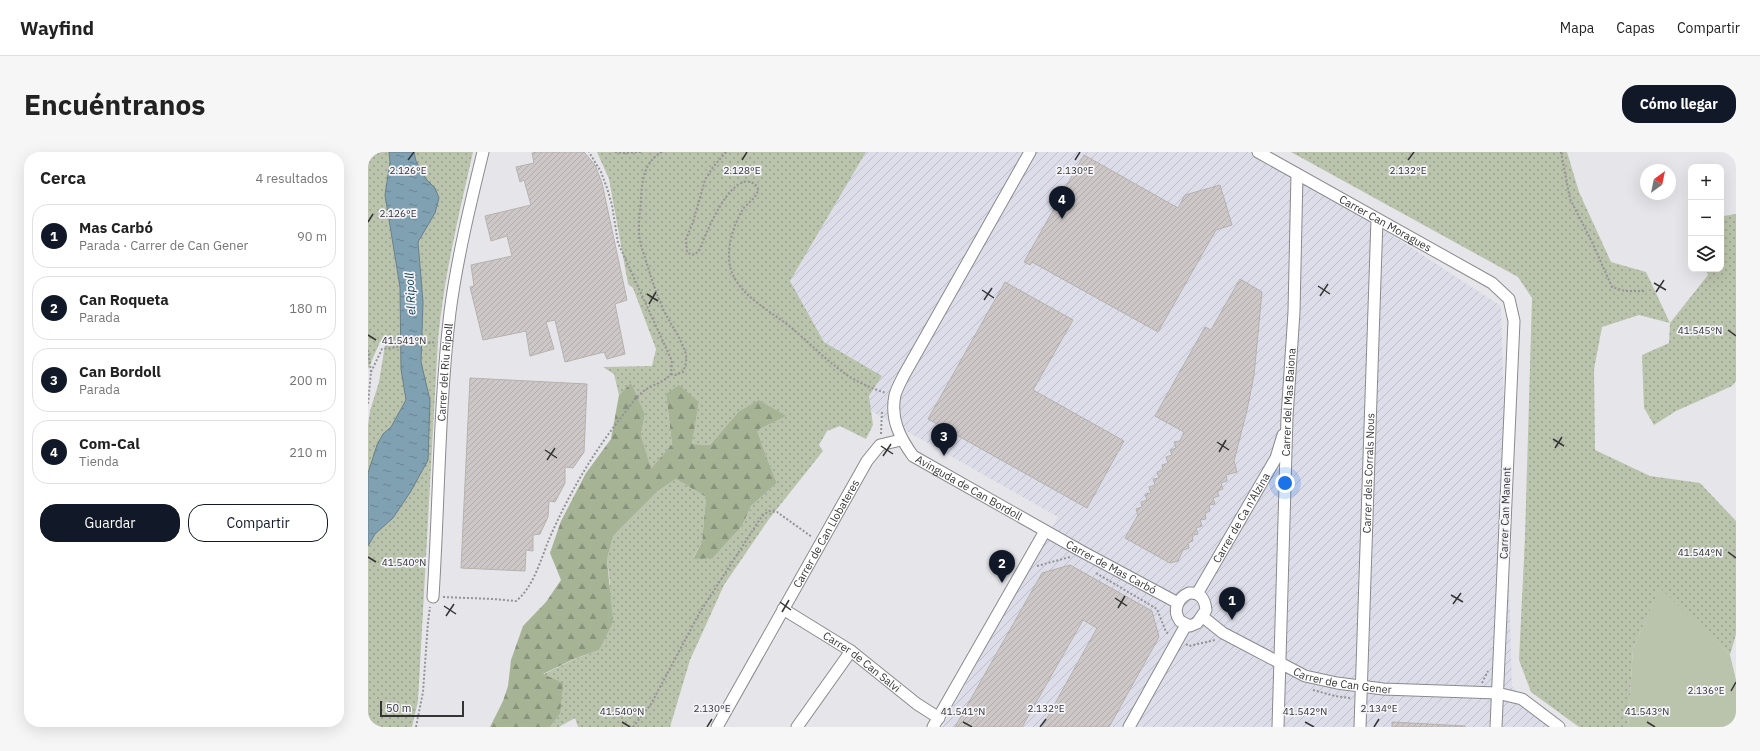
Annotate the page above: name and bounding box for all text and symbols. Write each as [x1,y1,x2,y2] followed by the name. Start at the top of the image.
[20,16,94,40] text: Wayfind
[1560,19,1594,37] text: Mapa
[1616,19,1655,37] text: Capas
[1677,19,1740,37] text: Compartir
[1622,85,1736,123] button: Cómo llegar
[24,86,205,123] text: Encuéntranos
[389,164,427,177] text: 2.126°E
[723,164,761,177] text: 2.128°E
[1056,164,1094,177] text: 2.130°E
[1389,164,1427,177] text: 2.132°E
[1640,164,1676,200] north arrow
[1688,164,1724,272] map controls
[1688,164,1724,200] button: +
[40,167,86,189] text: Cerca
[255,170,328,187] text: 4 resultados
[1049,186,1075,219] pin: 4
[1337,192,1434,255] street label: Carrer Can Moragues
[1688,200,1724,236] button: −
[379,207,417,220] text: 2.126°E
[79,218,153,237] text: Mas Carbó
[50,228,58,245] text: 1
[297,228,327,245] text: 90 m
[1688,236,1724,272] button: layers
[79,237,248,254] text: Parada · Carrer de Can Gener
[401,272,419,316] water label: el Ripoll
[79,290,169,309] text: Can Roqueta
[50,300,58,317] text: 2
[289,300,327,317] text: 180 m
[79,309,120,326] text: Parada
[434,323,456,422] street label: Carrer del Riu Ripoll
[1678,324,1722,337] text: 41.545°N
[382,334,426,347] text: 41.541°N
[1279,347,1299,457] street label: Carrer del Mas Baiona
[79,362,161,381] text: Can Bordoll
[50,372,58,389] text: 3
[289,372,327,389] text: 200 m
[79,381,120,398] text: Parada
[1359,413,1378,534] street label: Carrer dels Corrals Nous
[931,423,957,456] pin: 3
[79,434,140,453] text: Com-Cal
[50,444,58,461] text: 4
[289,444,327,461] text: 210 m
[913,452,1025,523] street label: Avinguda de Can Bordoll
[79,453,119,470] text: Tienda
[1496,467,1514,559] street label: Carrer Can Manent
[1210,470,1273,566] street label: Carrer de Ca n'Alzina
[1275,473,1295,493] your location
[790,477,862,590] street label: Carrer de Can Llobateres
[40,504,180,542] button: Guardar
[188,504,328,542] button: Compartir
[1064,537,1159,597] street label: Carrer de Mas Carbó
[1678,546,1722,559] text: 41.544°N
[989,550,1015,583] pin: 2
[382,556,426,569] text: 41.540°N
[1219,587,1245,620] pin: 1
[820,628,904,695] street label: Carrer de Can Salvi
[1291,664,1392,696] street label: Carrer de Can Gener
[1687,684,1725,697] text: 2.136°E
[380,699,464,718] scale bar
[386,701,411,715] text: 50 m
[693,702,731,715] text: 2.130°E
[1027,702,1065,715] text: 2.132°E
[1360,702,1398,715] text: 2.134°E
[600,705,644,718] text: 41.540°N
[941,705,985,718] text: 41.541°N
[1283,705,1327,718] text: 41.542°N
[1625,705,1669,718] text: 41.543°N

